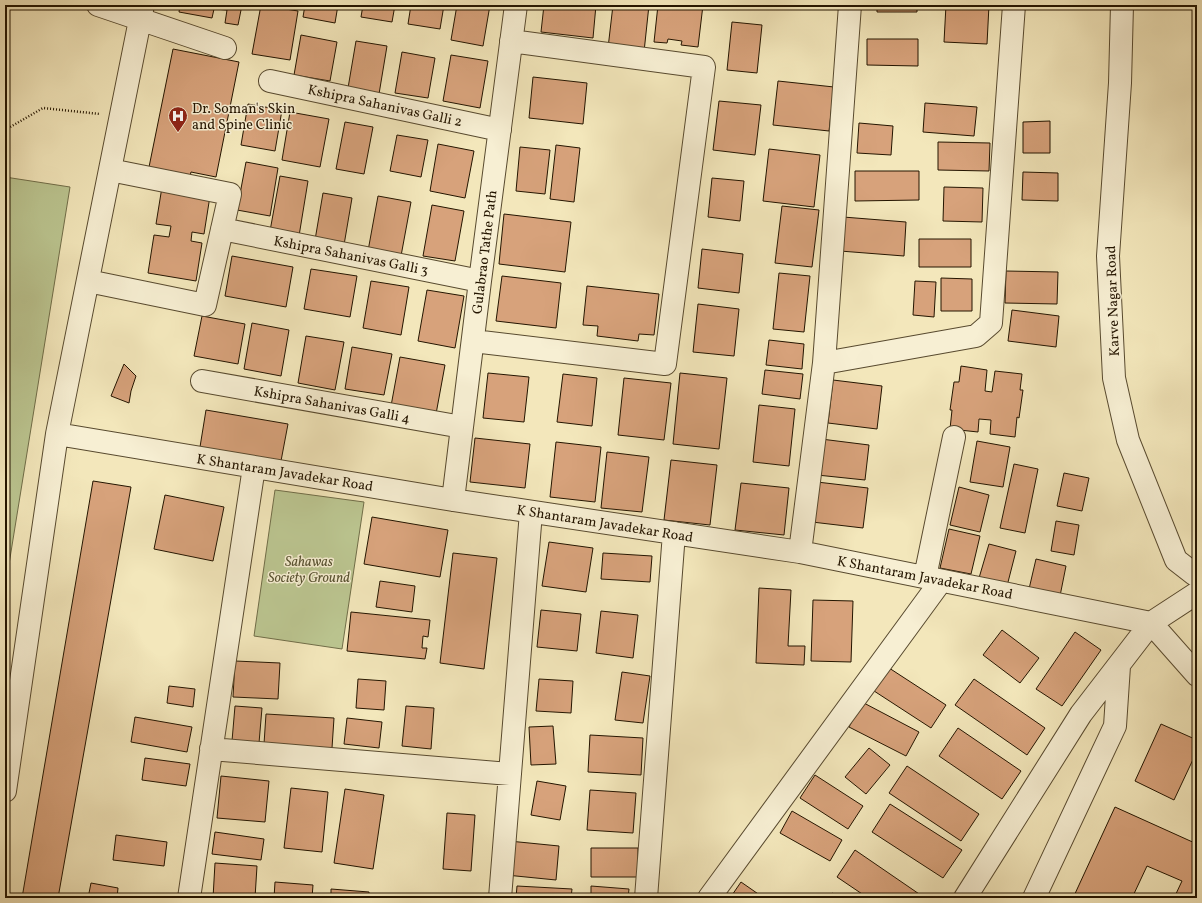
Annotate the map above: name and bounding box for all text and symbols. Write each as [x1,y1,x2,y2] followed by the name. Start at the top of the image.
[306,81,464,132] street label: Kshipra Sahanivas Galli 2
[192,100,295,135] place label: Dr. Soman's Skin and Spine Clinic
[167,105,189,133] hospital icon: Dr. Soman's Skin and Spine Clinic
[468,189,503,315] street label: Gulabrao Tathe Path
[272,232,430,281] street label: Kshipra Sahanivas Galli 3
[1102,245,1125,357] street label: Karve Nagar Road
[252,382,411,429] street label: Kshipra Sahanivas Galli 4
[195,450,375,497] street label: K Shantaram Javadekar Road
[515,501,695,548] street label: K Shantaram Javadekar Road
[835,552,1014,605] street label: K Shantaram Javadekar Road
[268,553,350,588] park label: Sahawas Society Ground

